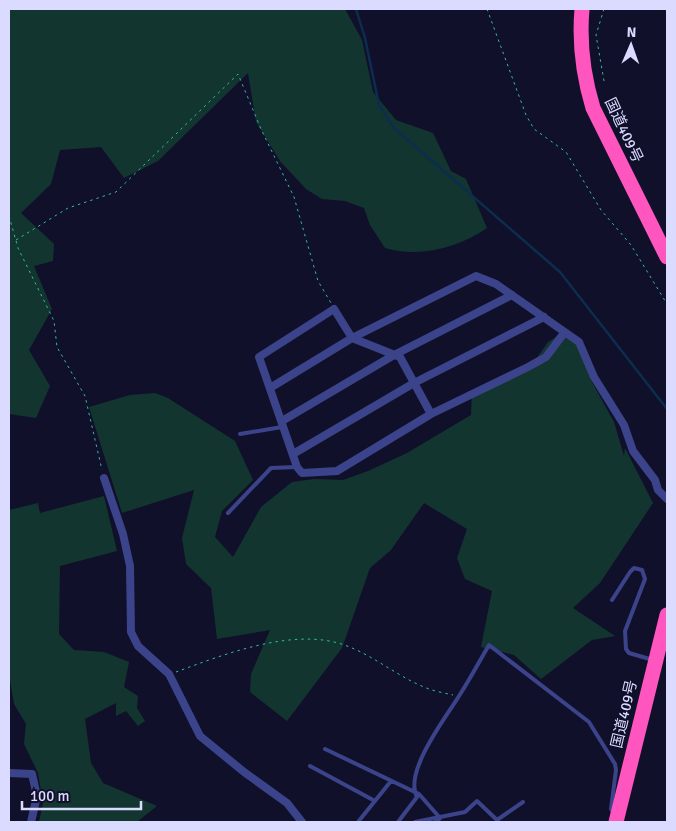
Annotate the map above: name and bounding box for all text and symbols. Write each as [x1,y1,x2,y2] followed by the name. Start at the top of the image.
[606,20,656,70] north arrow
[626,24,637,41] text: N
[601,95,647,165] street label: 国道409号
[607,678,641,750] street label: 国道409号
[22,778,141,810] scale bar
[30,787,70,805] text: 100 m

